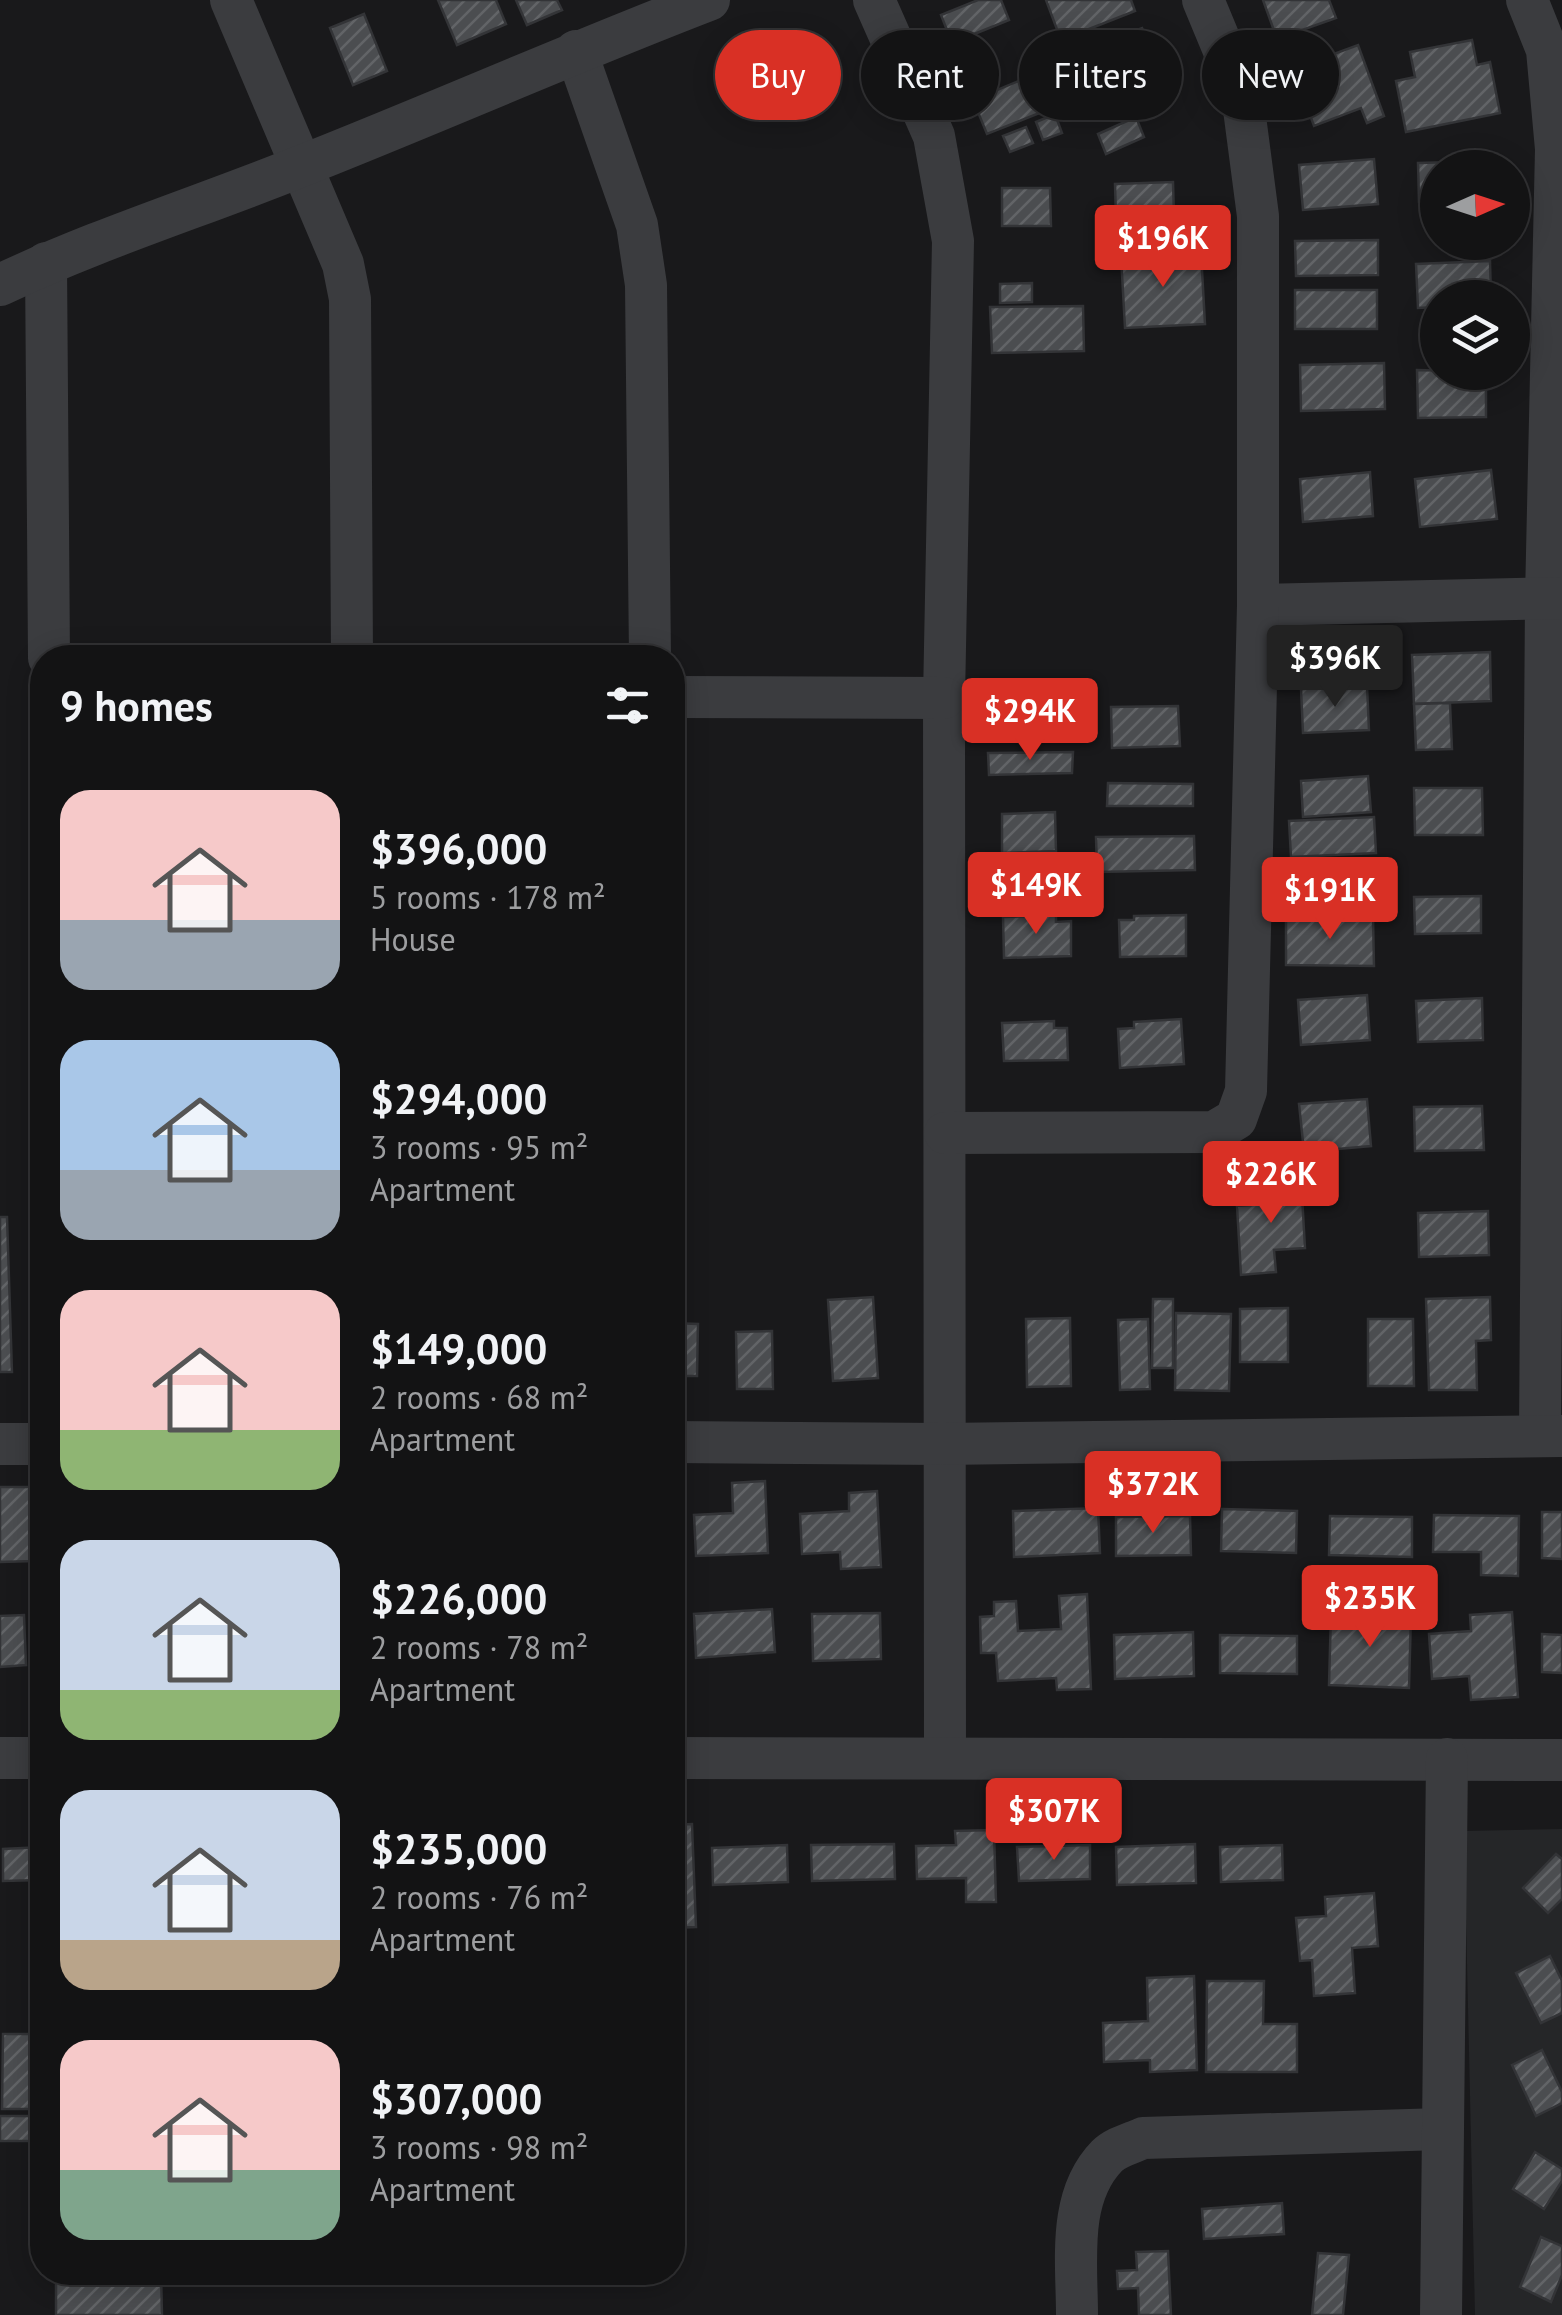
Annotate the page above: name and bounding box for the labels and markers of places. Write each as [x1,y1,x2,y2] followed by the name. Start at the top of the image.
[1093,205,1233,290] pin: $196K
[1265,625,1405,710] pin: $396K
[960,678,1100,763] pin: $294K
[966,852,1106,937] pin: $149K
[1260,857,1400,942] pin: $191K
[1201,1141,1341,1226] pin: $226K
[1083,1451,1223,1536] pin: $372K
[1300,1565,1440,1650] pin: $235K
[984,1778,1124,1863] pin: $307K

